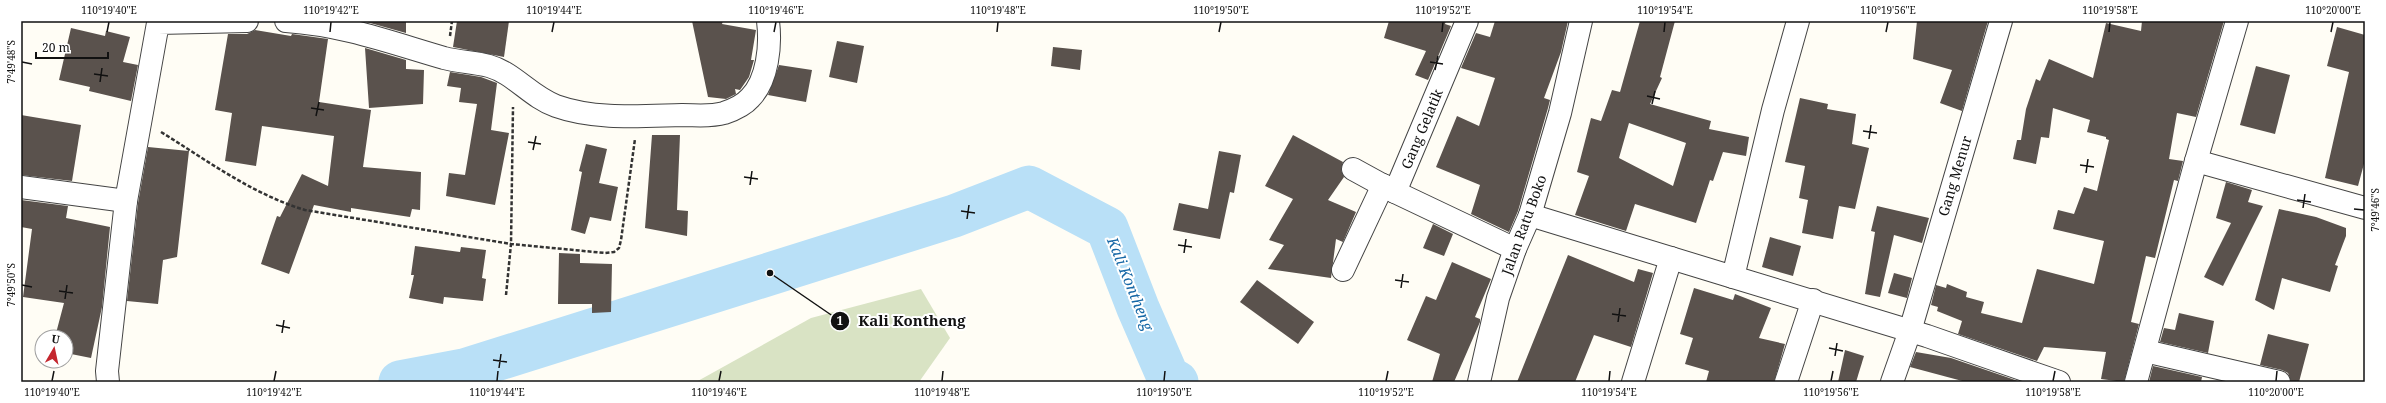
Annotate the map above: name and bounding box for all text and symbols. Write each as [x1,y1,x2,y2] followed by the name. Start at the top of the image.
[81,3,137,17] text: 110°19'40"E
[303,3,359,17] text: 110°19'42"E
[526,3,582,17] text: 110°19'44"E
[748,3,804,17] text: 110°19'46"E
[970,3,1026,17] text: 110°19'48"E
[1193,3,1249,17] text: 110°19'50"E
[1415,3,1471,17] text: 110°19'52"E
[1637,3,1693,17] text: 110°19'54"E
[1860,3,1916,17] text: 110°19'56"E
[2082,3,2138,17] text: 110°19'58"E
[2305,3,2361,17] text: 110°20'00"E
[36,34,108,60] scale bar
[42,39,70,56] text: 20 m
[4,40,18,84] text: 7°49'48"S
[1396,85,1447,172] street label: Gang Gelatik
[1933,133,1976,218] street label: Gang Menur
[1496,172,1551,279] street label: Jalan Ratu Boko
[2368,188,2382,232] text: 7°49'46"S
[1103,233,1159,334] water label: Kali Kontheng
[4,263,18,307] text: 7°49'50"S
[830,308,974,335] callout: Kali Kontheng
[858,310,966,330] text: Kali Kontheng
[837,312,844,329] text: 1
[34,329,74,369] north arrow
[50,331,62,347] text: U
[24,385,80,399] text: 110°19'40"E
[246,385,302,399] text: 110°19'42"E
[469,385,525,399] text: 110°19'44"E
[691,385,747,399] text: 110°19'46"E
[914,385,970,399] text: 110°19'48"E
[1136,385,1192,399] text: 110°19'50"E
[1358,385,1414,399] text: 110°19'52"E
[1581,385,1637,399] text: 110°19'54"E
[1803,385,1859,399] text: 110°19'56"E
[2025,385,2081,399] text: 110°19'58"E
[2248,385,2304,399] text: 110°20'00"E

